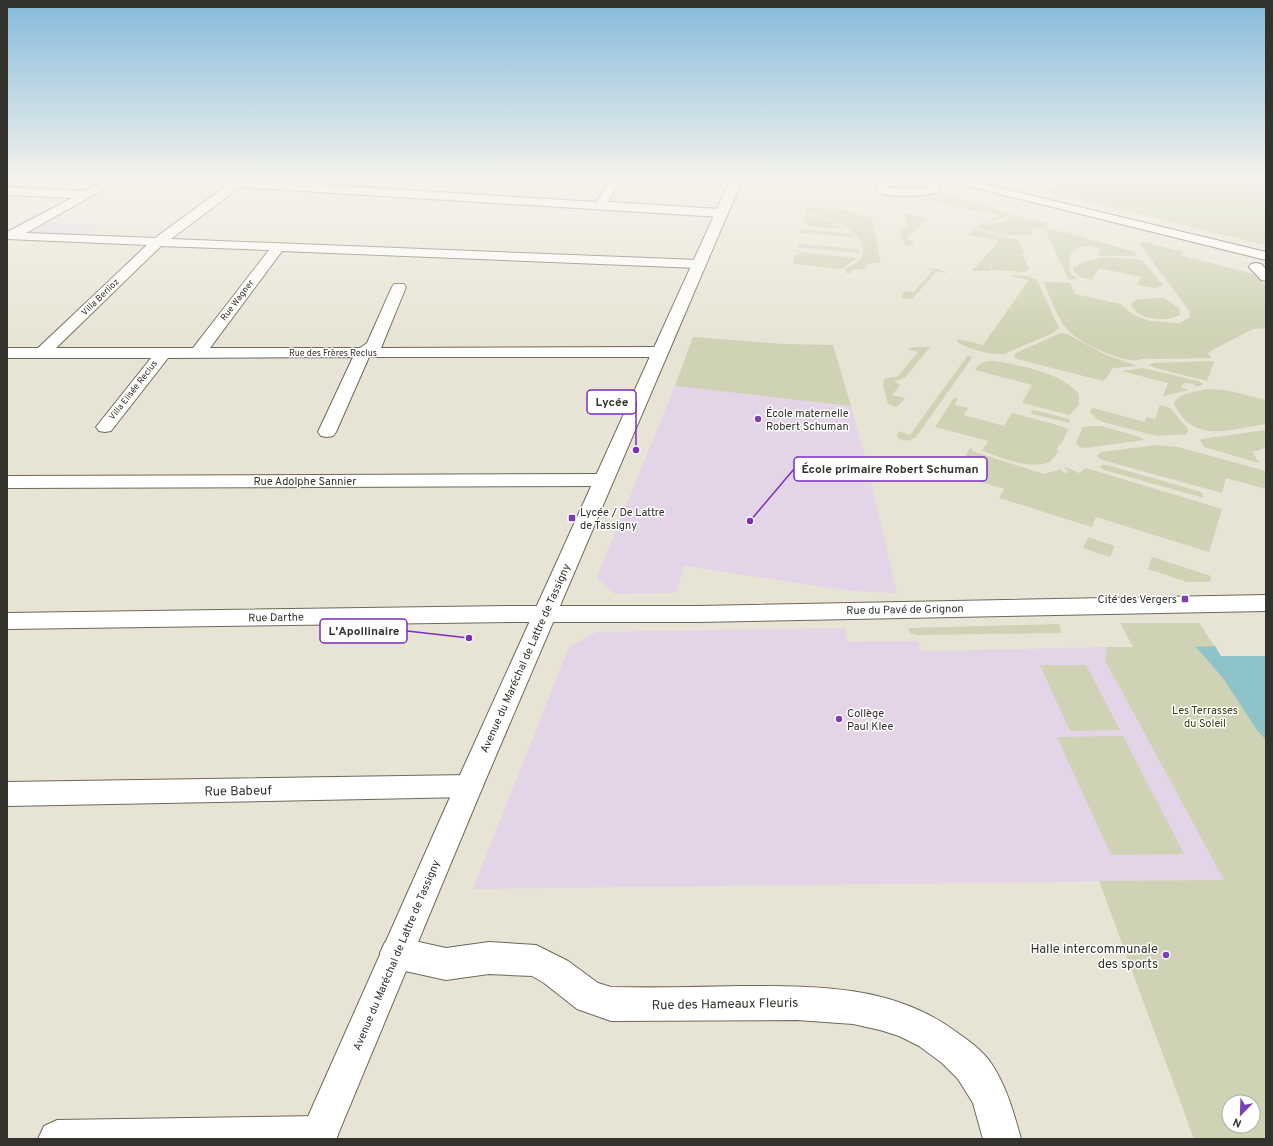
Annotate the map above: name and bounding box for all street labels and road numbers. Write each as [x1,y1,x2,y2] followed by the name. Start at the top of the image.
[79,277,122,318] street label: Villa Berlioz
[218,277,257,323] street label: Rue Wagner
[289,348,377,359] street label: Rue des Frères Reclus
[107,358,160,422] street label: Villa Elisée Reclus
[253,475,357,489] street label: Rue Adolphe Sannier
[478,562,574,755] street label: Avenue du Maréchal de Lattre de Tassigny
[846,602,964,618] street label: Rue du Pavé de Grignon
[248,611,304,625] street label: Rue Darthe
[204,783,273,801] street label: Rue Babeuf
[350,858,444,1053] street label: Avenue du Maréchal de Lattre de Tassigny
[652,996,798,1014] street label: Rue des Hameaux Fleuris

